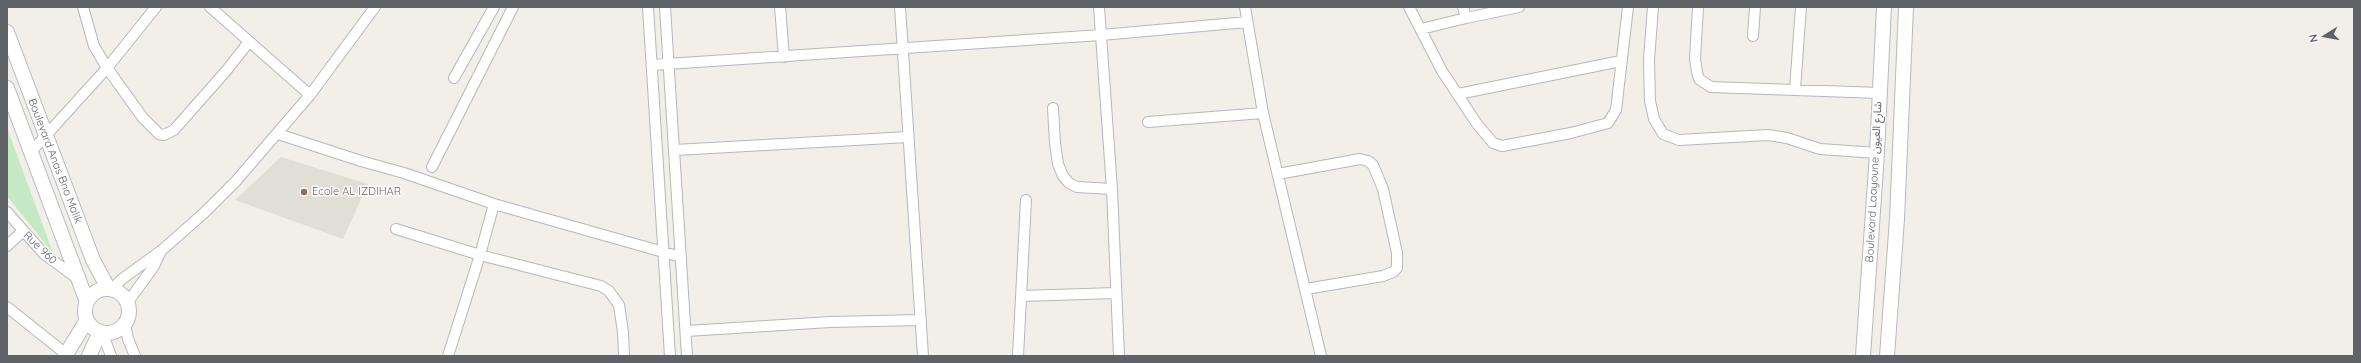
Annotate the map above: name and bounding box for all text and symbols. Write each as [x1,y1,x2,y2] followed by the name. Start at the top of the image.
[2305,16,2345,56] north arrow
[2306,33,2321,44] text: N
[25,97,85,225] street label: Boulevard Anas Bno Malik
[1863,101,1885,263] street label: Boulevard Laayoune شارع العيون
[312,185,401,199] place label: Ecole AL IZDIHAR
[299,187,309,197] marker: Ecole AL IZDIHAR
[21,229,59,267] street label: Rue 960

